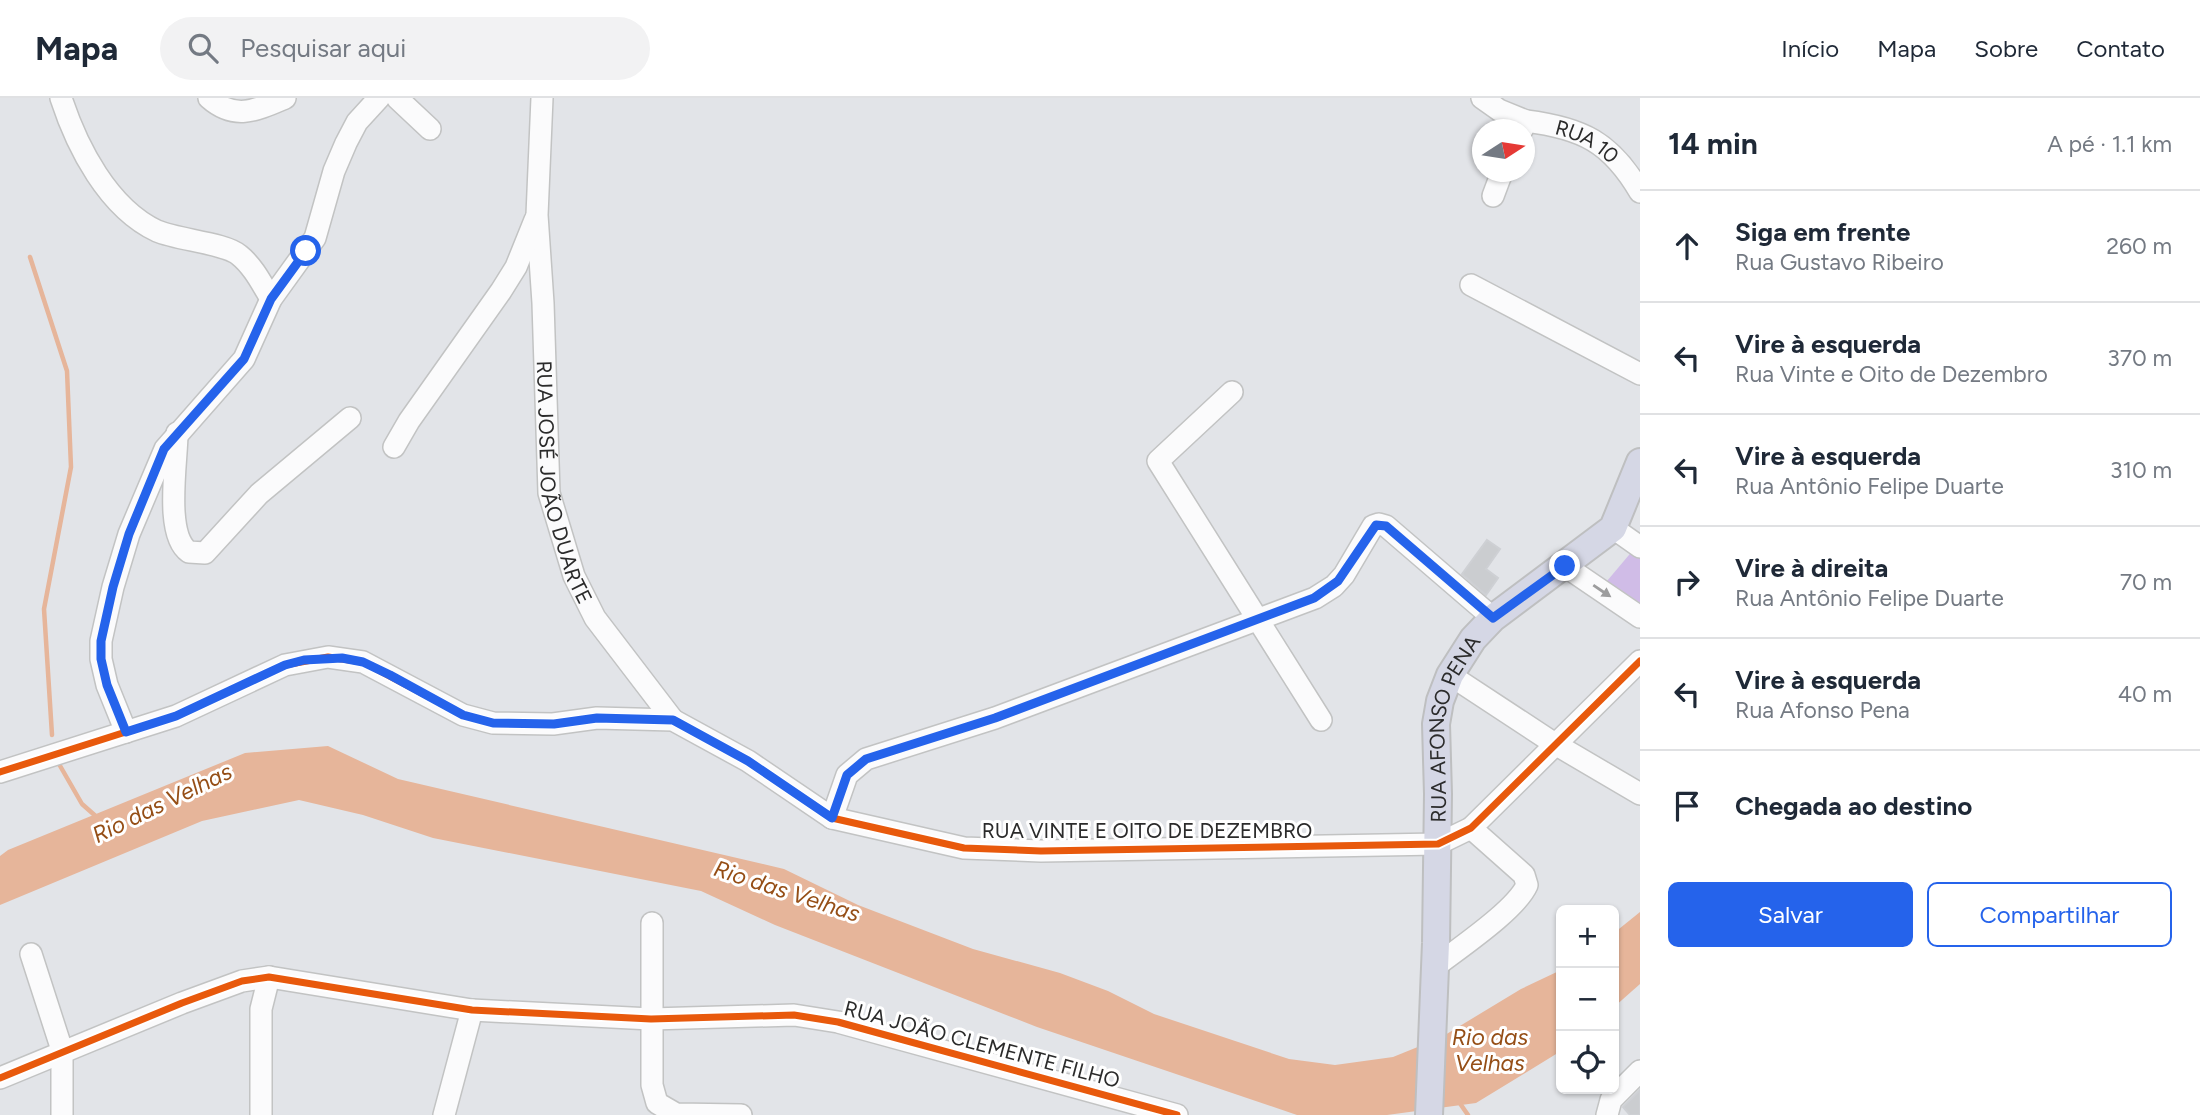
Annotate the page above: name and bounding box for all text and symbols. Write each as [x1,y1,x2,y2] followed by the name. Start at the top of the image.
[160,17,650,80] search box
[35,29,118,68] text: Mapa
[184,29,222,67] icon: search
[240,32,406,64] text: Pesquisar aqui
[1781,34,1839,63] text: Início
[1877,34,1936,63] text: Mapa
[1974,34,2038,63] text: Sobre
[2076,34,2165,63] text: Contato
[1553,114,1625,168] street label: RUA 10
[1472,119,1535,182] north arrow
[1668,125,1758,162] text: 14 min
[2047,130,2172,158] text: A pé · 1.1 km
[1735,216,1910,248] text: Siga em frente
[1668,227,1706,265] icon: ahead
[2106,232,2172,260] text: 260 m
[290,235,321,266] route start
[1735,248,1944,276] text: Rua Gustavo Ribeiro
[1735,328,1921,360] text: Vire à esquerda
[1668,339,1706,377] icon: left
[2107,344,2172,372] text: 370 m
[532,360,598,608] street label: RUA JOSÉ JOÃO DUARTE
[1735,360,2048,388] text: Rua Vinte e Oito de Dezembro
[1735,440,1921,472] text: Vire à esquerda
[1668,451,1706,489] icon: left
[2110,456,2172,484] text: 310 m
[1735,472,2004,500] text: Rua Antônio Felipe Duarte
[1549,550,1580,581] route end
[1735,552,1888,584] text: Vire à direita
[1668,563,1706,601] icon: right
[2120,568,2172,596] text: 70 m
[1735,584,2004,612] text: Rua Antônio Felipe Duarte
[1592,585,1612,598] one-way arrow
[1423,630,1485,823] street label: RUA AFONSO PENA
[1735,664,1921,696] text: Vire à esquerda
[1668,675,1706,713] icon: left
[2118,680,2172,708] text: 40 m
[1735,696,1910,724] text: Rua Afonso Pena
[87,757,237,849] water label: Rio das Velhas
[1668,787,1706,825] icon: arrive
[1735,790,1972,822] text: Chegada ao destino
[982,818,1312,843] street label: RUA VINTE E OITO DE DEZEMBRO
[710,854,864,928] water label: Rio das Velhas
[1668,882,1913,947] button: Salvar
[1927,882,2172,947] button: Compartilhar
[1556,905,1619,1094] map controls
[1556,905,1619,968] button: +
[1556,968,1619,1031] button: −
[841,995,1123,1093] street label: RUA JOÃO CLEMENTE FILHO
[1452,1023,1528,1077] water label: Rio das Velhas
[1556,1031,1619,1094] button: locate

